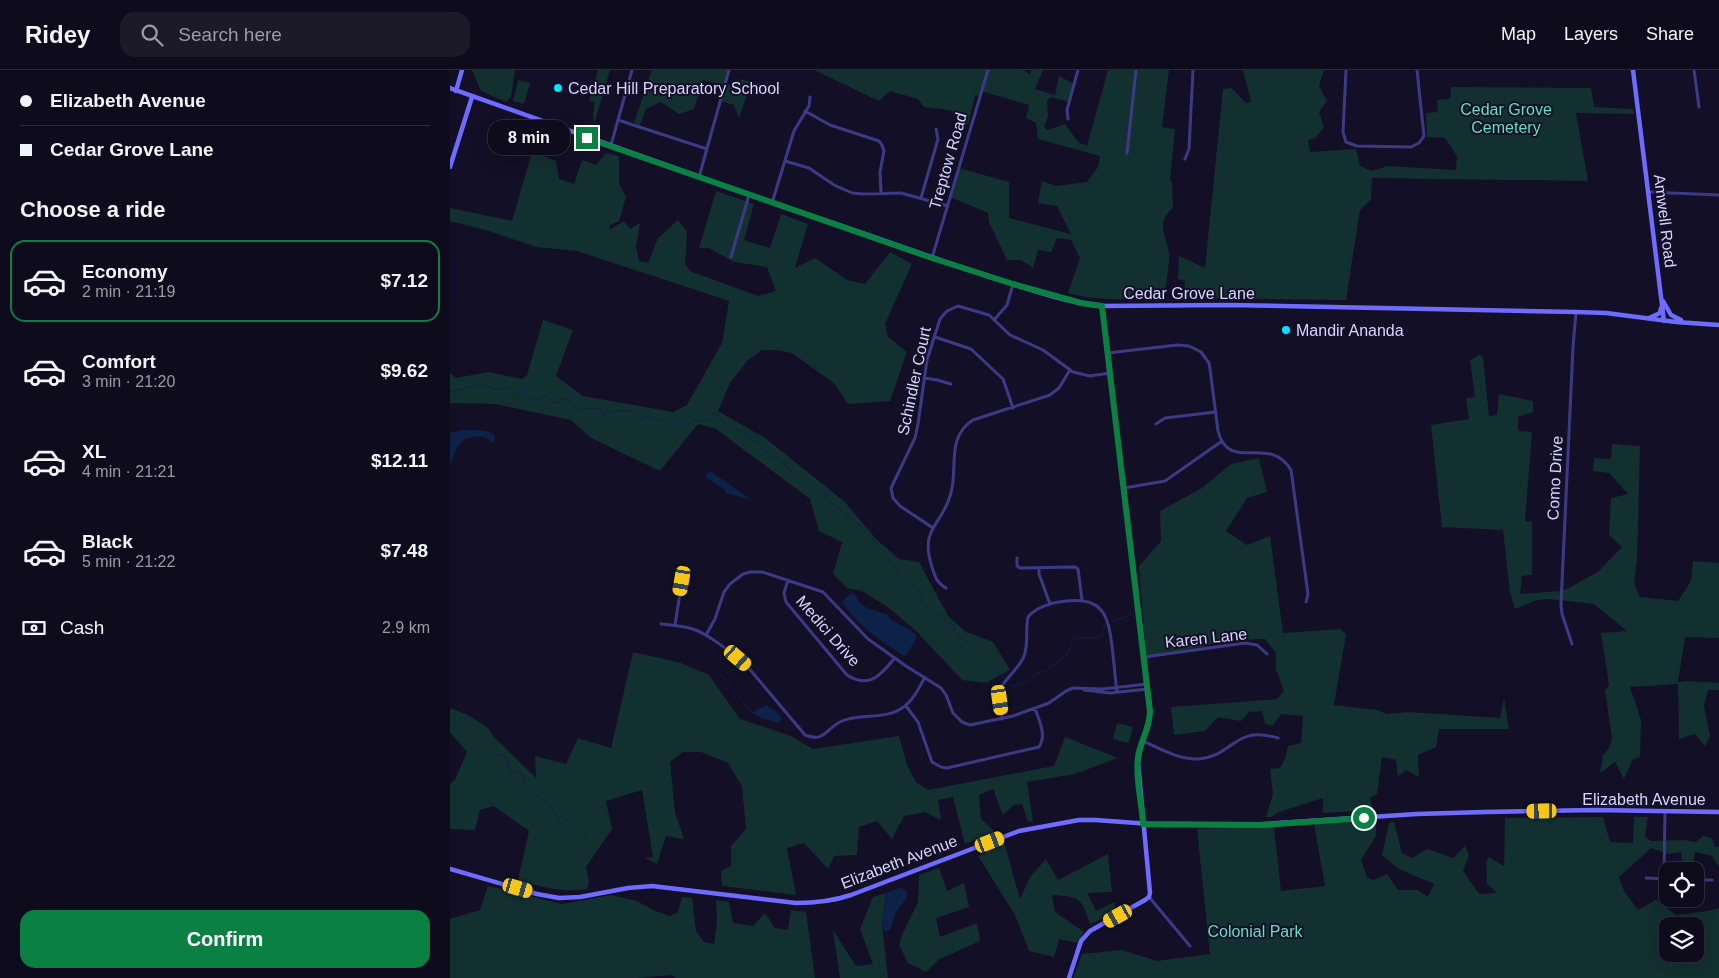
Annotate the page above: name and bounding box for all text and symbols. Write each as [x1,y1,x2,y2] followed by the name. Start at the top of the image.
[120,12,470,57] search box
[25,21,90,48] text: Ridey
[138,21,166,49] icon: search
[178,24,282,45] text: Search here
[1501,24,1536,44] text: Map
[1564,24,1618,44] text: Layers
[1646,24,1694,44] text: Share
[568,80,780,97] place label: Cedar Hill Preparatory School
[552,82,564,94] marker: Cedar Hill Preparatory School
[50,90,206,111] text: Elizabeth Avenue
[1460,101,1552,136] park label: Cedar Grove Cemetery
[926,111,970,211] street label: Treptow Road
[487,120,570,156] callout: 8 min
[576,127,598,149] route end
[508,129,550,146] text: 8 min
[50,139,214,160] text: Cedar Grove Lane
[1651,173,1679,269] street label: Amwell Road
[20,197,165,222] text: Choose a ride
[22,259,67,304] icon: car
[82,261,168,282] text: Economy
[380,270,428,291] text: $7.12
[82,283,175,300] text: 2 min · 21:19
[1123,285,1255,302] street label: Cedar Grove Lane
[1296,322,1404,339] place label: Mandir Ananda
[1280,324,1292,336] marker: Mandir Ananda
[894,325,934,437] street label: Schindler Court
[22,349,67,394] icon: car
[82,351,156,372] text: Comfort
[380,360,428,381] text: $9.62
[82,373,175,390] text: 3 min · 21:20
[1544,435,1566,521] street label: Como Drive
[22,439,67,484] icon: car
[82,441,106,462] text: XL
[371,450,428,471] text: $12.11
[82,463,175,480] text: 4 min · 21:21
[22,529,67,574] icon: car
[82,531,133,552] text: Black
[380,540,428,561] text: $7.48
[82,553,175,570] text: 5 min · 21:22
[672,565,691,597] car
[793,592,863,670] street label: Medici Drive
[20,614,48,642] icon: cash
[60,617,104,638] text: Cash
[382,619,430,636] text: 2.9 km
[1164,625,1248,651] street label: Karen Lane
[721,642,754,674] car
[990,684,1009,716] car
[1582,791,1706,808] street label: Elizabeth Avenue
[1526,803,1557,819] car
[1353,807,1375,829] route start
[973,830,1006,854] car
[838,832,960,892] street label: Elizabeth Avenue
[1659,862,1704,962] map controls
[1659,862,1704,907] button: locate
[501,877,534,899] car
[1101,902,1134,930] car
[20,910,430,968] button: Confirm
[1659,917,1704,962] button: layers
[1207,923,1304,940] park label: Colonial Park

